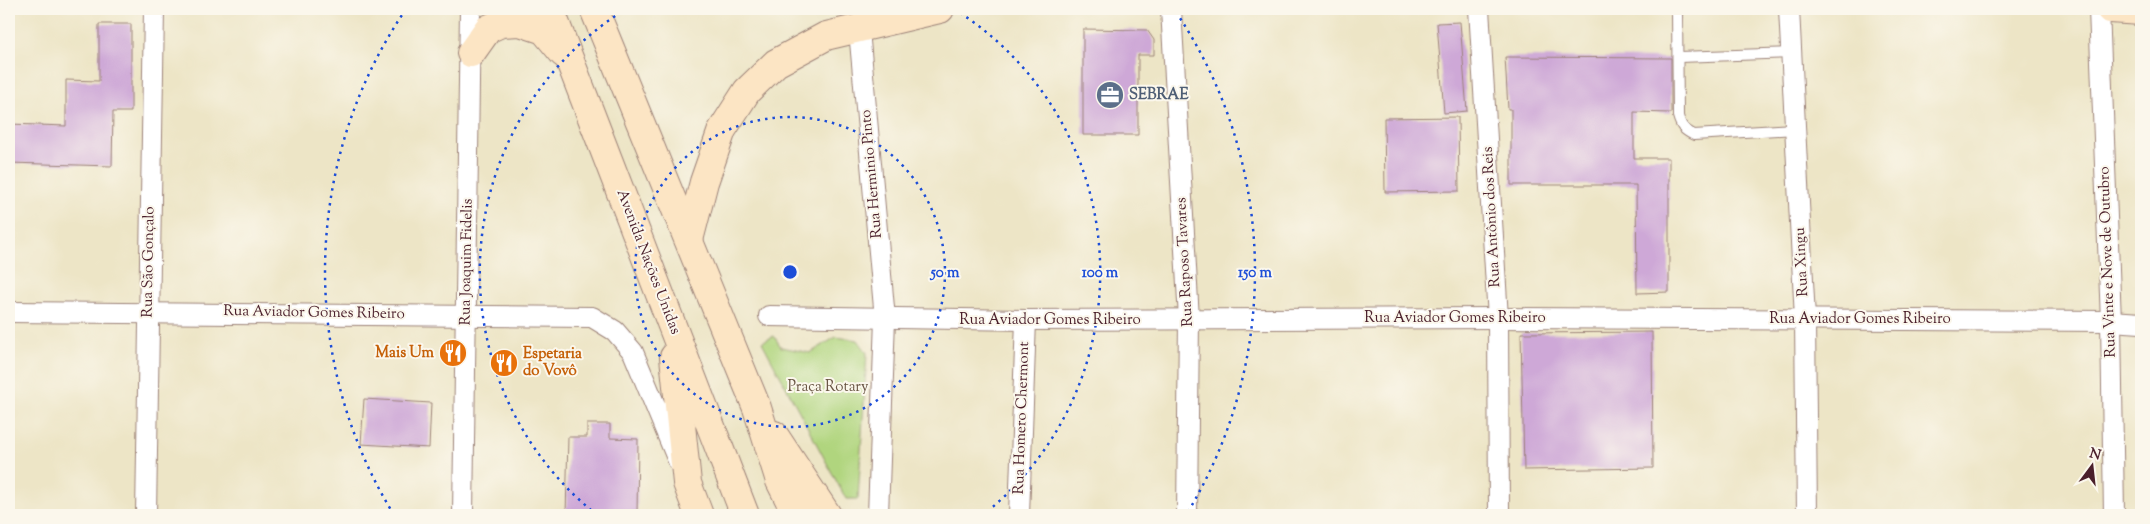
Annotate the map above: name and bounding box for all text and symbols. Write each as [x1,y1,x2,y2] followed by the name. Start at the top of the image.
[1095,80,1125,110] office icon: SEBRAE
[1129,85,1189,106] place label: SEBRAE
[856,109,888,239] street label: Rua Herminio Pinto
[1478,146,1506,288] street label: Rua Antônio dos Reis
[2094,166,2122,358] street label: Rua Vinte e Nove de Outubro
[611,187,685,338] street label: Avenida Nações Unidas
[1171,197,1199,327] street label: Rua Raposo Tavares
[455,198,479,326] street label: Rua Joaquim Fidelis
[138,206,160,318] street label: Rua São Gonçalo
[1790,227,1814,297] street label: Rua Xingu
[781,263,799,281] centre of rings
[930,263,960,284] text: 50 m
[1082,263,1119,284] text: 100 m
[1238,263,1272,284] text: 150 m
[223,301,405,325] street label: Rua Aviador Gomes Ribeiro
[1364,308,1546,329] street label: Rua Aviador Gomes Ribeiro
[1769,309,1951,330] street label: Rua Aviador Gomes Ribeiro
[959,310,1141,331] street label: Rua Aviador Gomes Ribeiro
[438,338,468,368] restaurant icon: Mais Um
[1009,341,1035,495] street label: Rua Homero Chermont
[375,343,435,364] place label: Mais Um
[523,344,582,382] place label: Espetaria do Vovô
[489,348,519,378] restaurant icon: Espetaria do Vovô
[788,377,869,398] park label: Praça Rotary
[2068,442,2118,492] north arrow
[2087,444,2103,466] text: N

